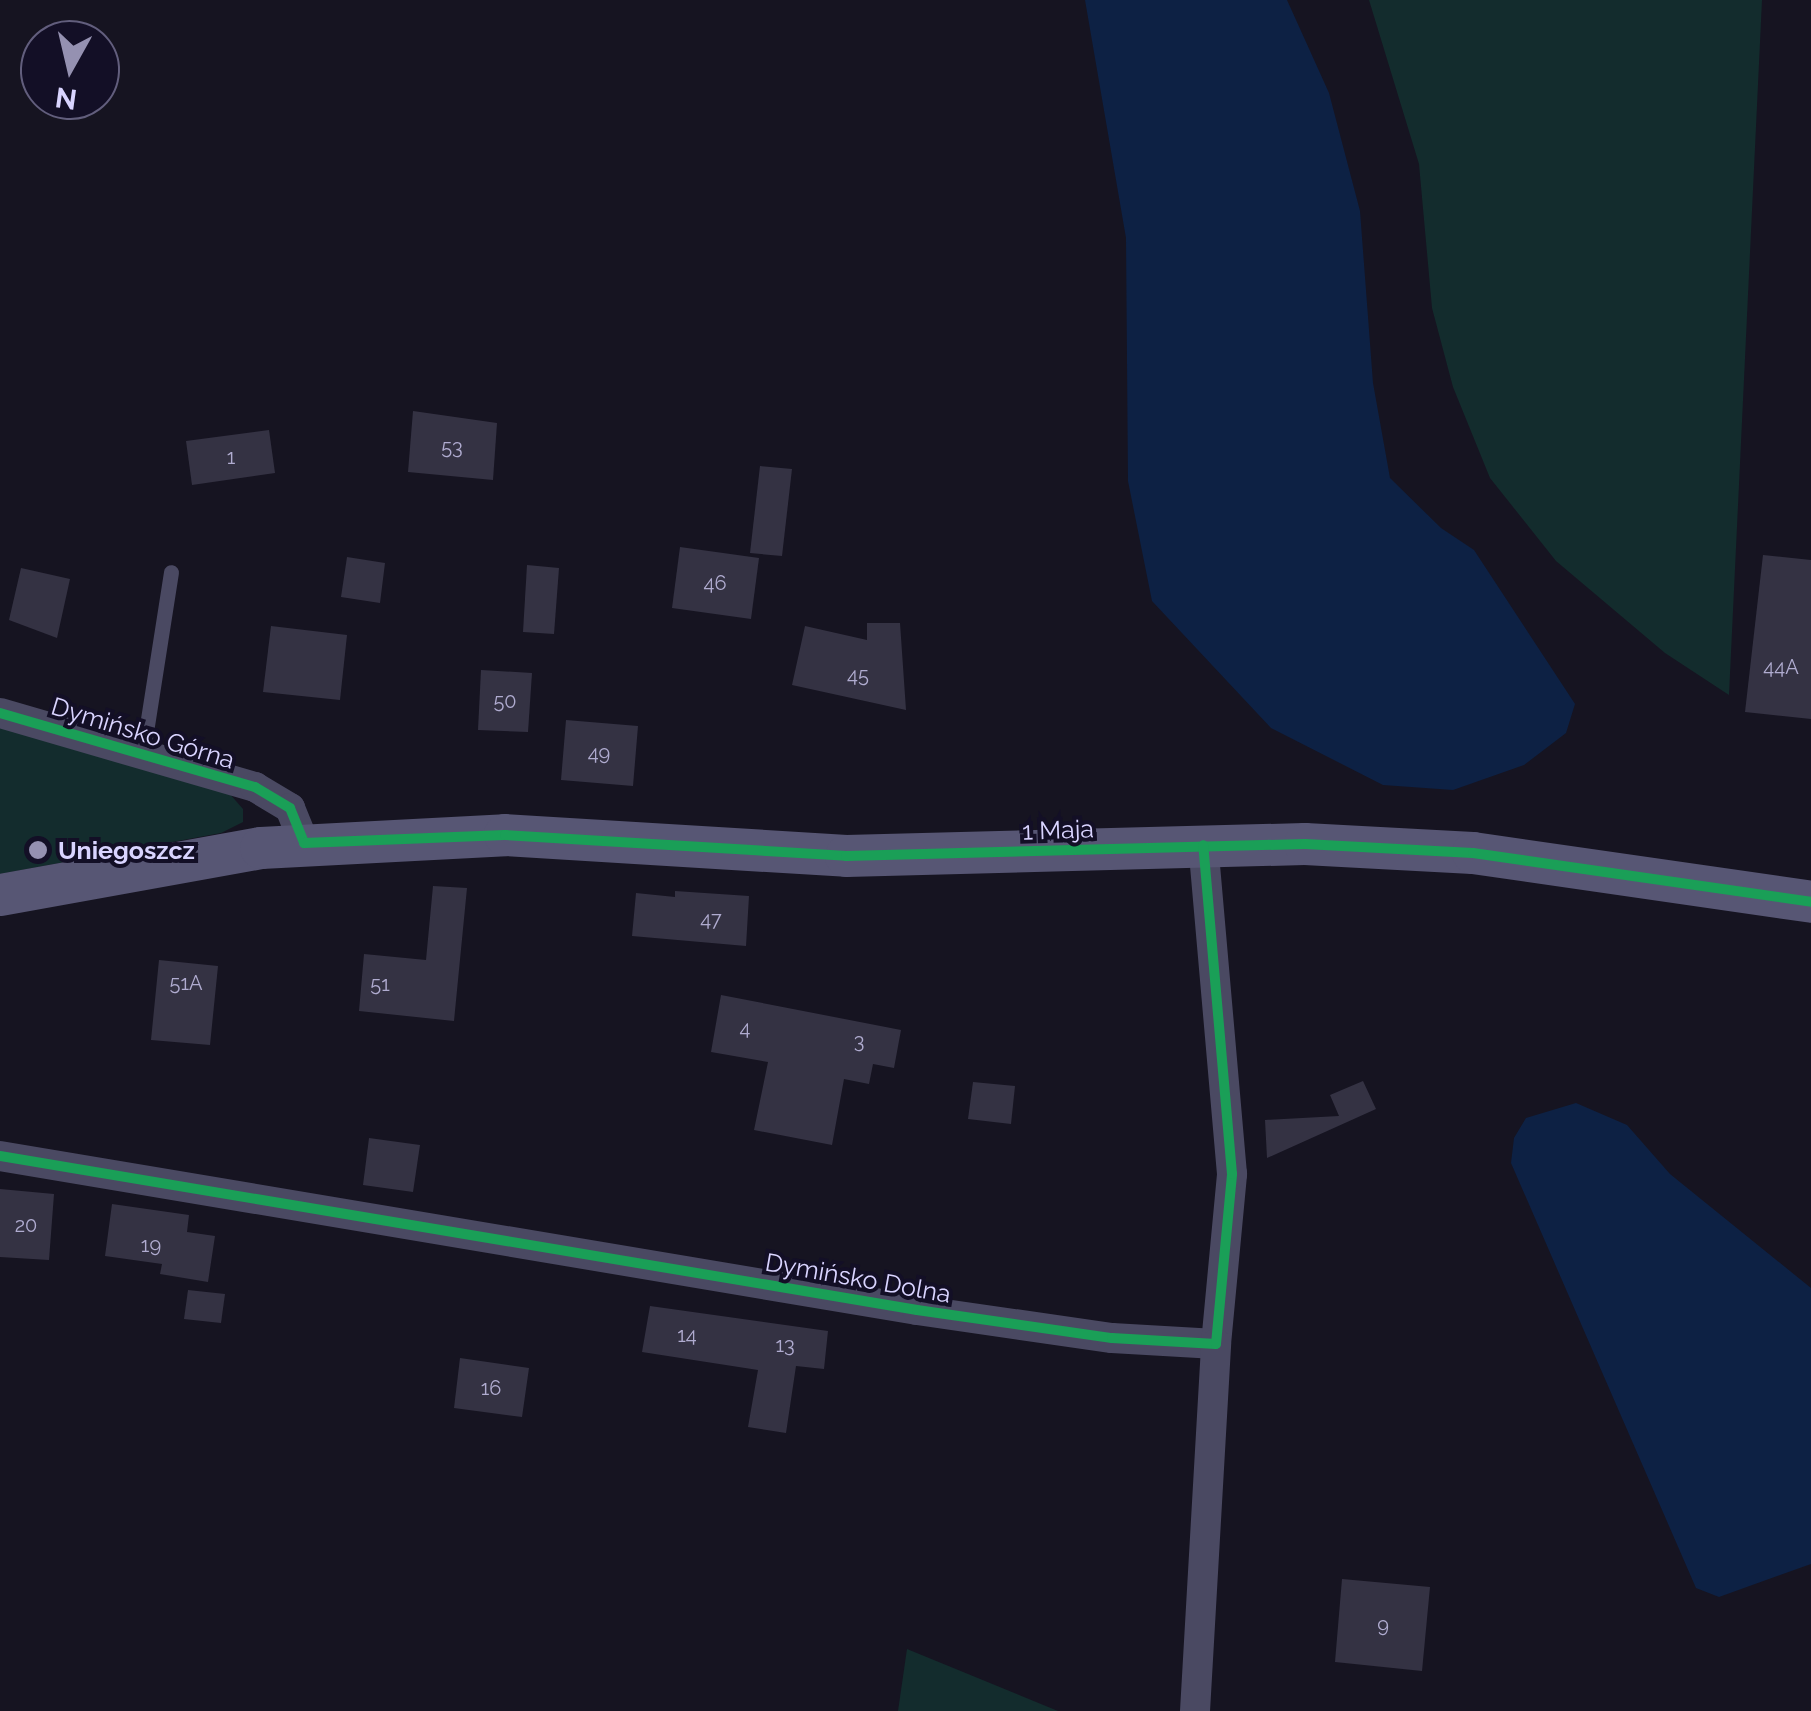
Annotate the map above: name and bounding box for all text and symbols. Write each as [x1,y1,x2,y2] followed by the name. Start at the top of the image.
[20,20,120,120] north arrow
[53,80,79,116] text: N
[441,435,463,459] house number: 53
[227,445,235,469] house number: 1
[704,571,726,595] house number: 46
[1763,655,1799,679] house number: 44A
[847,663,869,687] house number: 45
[493,689,517,713] house number: 50
[48,691,238,775] street label: Dymińsko Górna
[588,741,610,765] house number: 49
[1022,814,1094,846] street label: 1 Maja
[58,835,195,865] place label: Uniegoszcz
[27,839,49,861] marker: Uniegoszcz
[700,907,722,931] house number: 47
[170,971,202,995] house number: 51A
[370,972,390,996] house number: 51
[740,1016,750,1040] house number: 4
[854,1029,864,1053] house number: 3
[15,1213,37,1237] house number: 20
[141,1233,161,1257] house number: 19
[763,1247,953,1309] street label: Dymińsko Dolna
[677,1323,697,1347] house number: 14
[775,1333,795,1357] house number: 13
[481,1376,501,1400] house number: 16
[1377,1613,1389,1637] house number: 9

